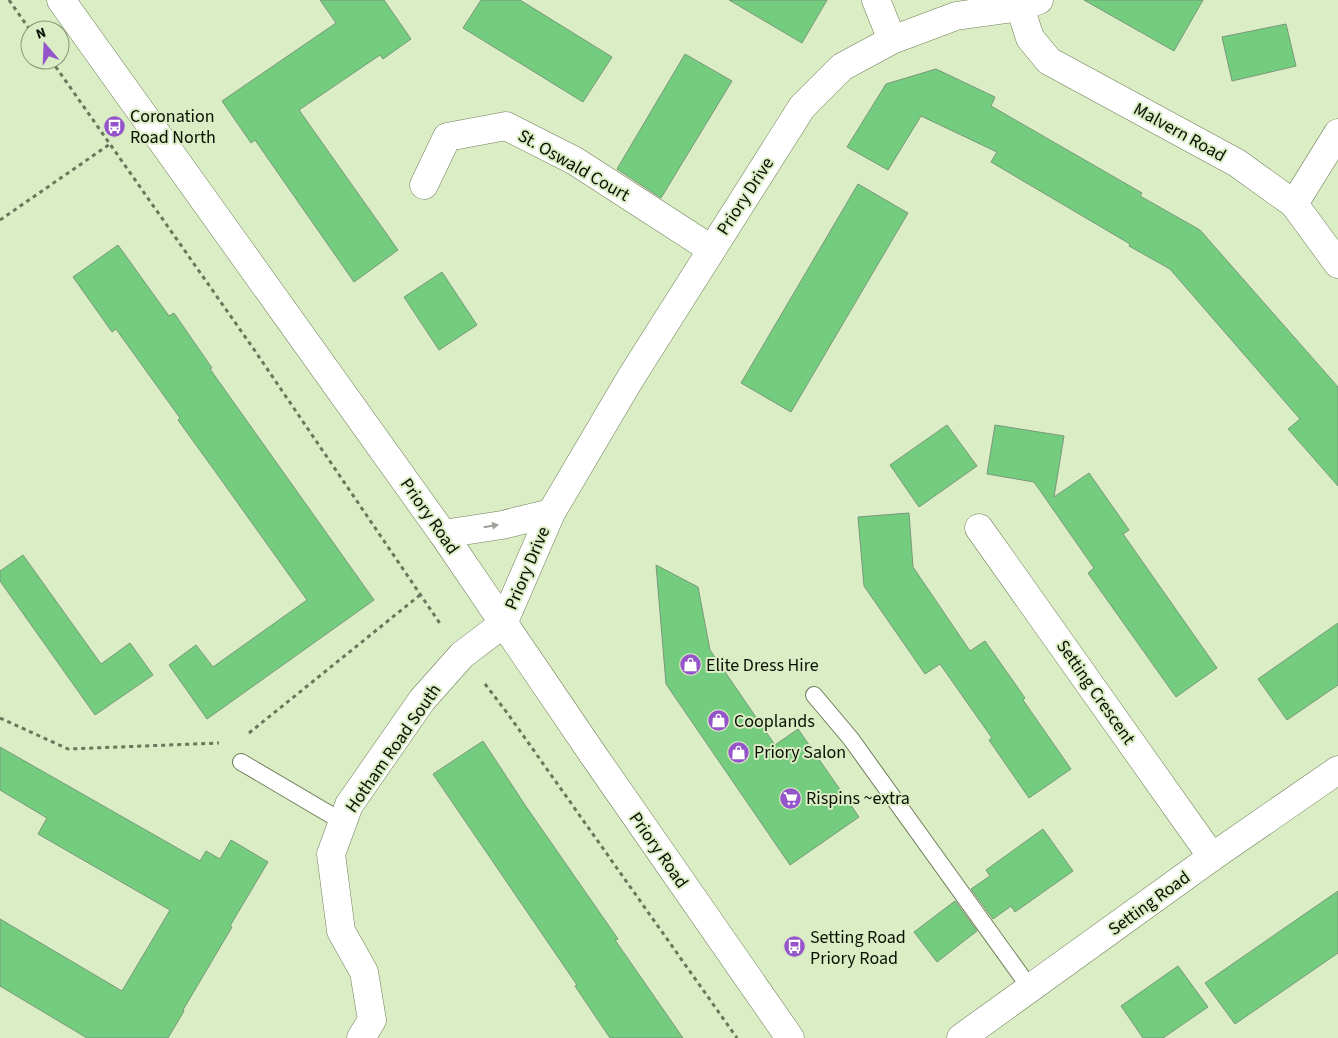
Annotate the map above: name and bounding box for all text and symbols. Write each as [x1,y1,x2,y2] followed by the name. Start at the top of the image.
[20,20,70,70] north arrow
[33,23,49,45] text: N
[1129,97,1231,168] street label: Malvern Road
[130,104,216,150] place label: Coronation Road North
[102,114,126,138] bus stop icon: Coronation Road North
[513,123,634,208] street label: St. Oswald Court
[711,152,780,240] street label: Priory Drive
[394,473,465,559] street label: Priory Road
[484,522,500,530] one-way arrow
[499,523,556,614] street label: Priory Drive
[1050,635,1141,750] street label: Setting Crescent
[678,653,702,677] shop icon: Elite Dress Hire
[706,653,819,678] place label: Elite Dress Hire
[340,679,447,818] street label: Hotham Road South
[706,709,730,733] shop icon: Cooplands
[734,709,815,734] place label: Cooplands
[726,740,750,764] shop icon: Priory Salon
[754,740,846,765] place label: Priory Salon
[778,786,802,810] supermarket icon: Rispins ~extra
[806,786,910,811] place label: Rispins ~extra
[623,807,694,893] street label: Priory Road
[1103,865,1195,942] street label: Setting Road
[810,925,906,971] place label: Setting Road Priory Road
[782,935,806,959] bus stop icon: Setting Road Priory Road

